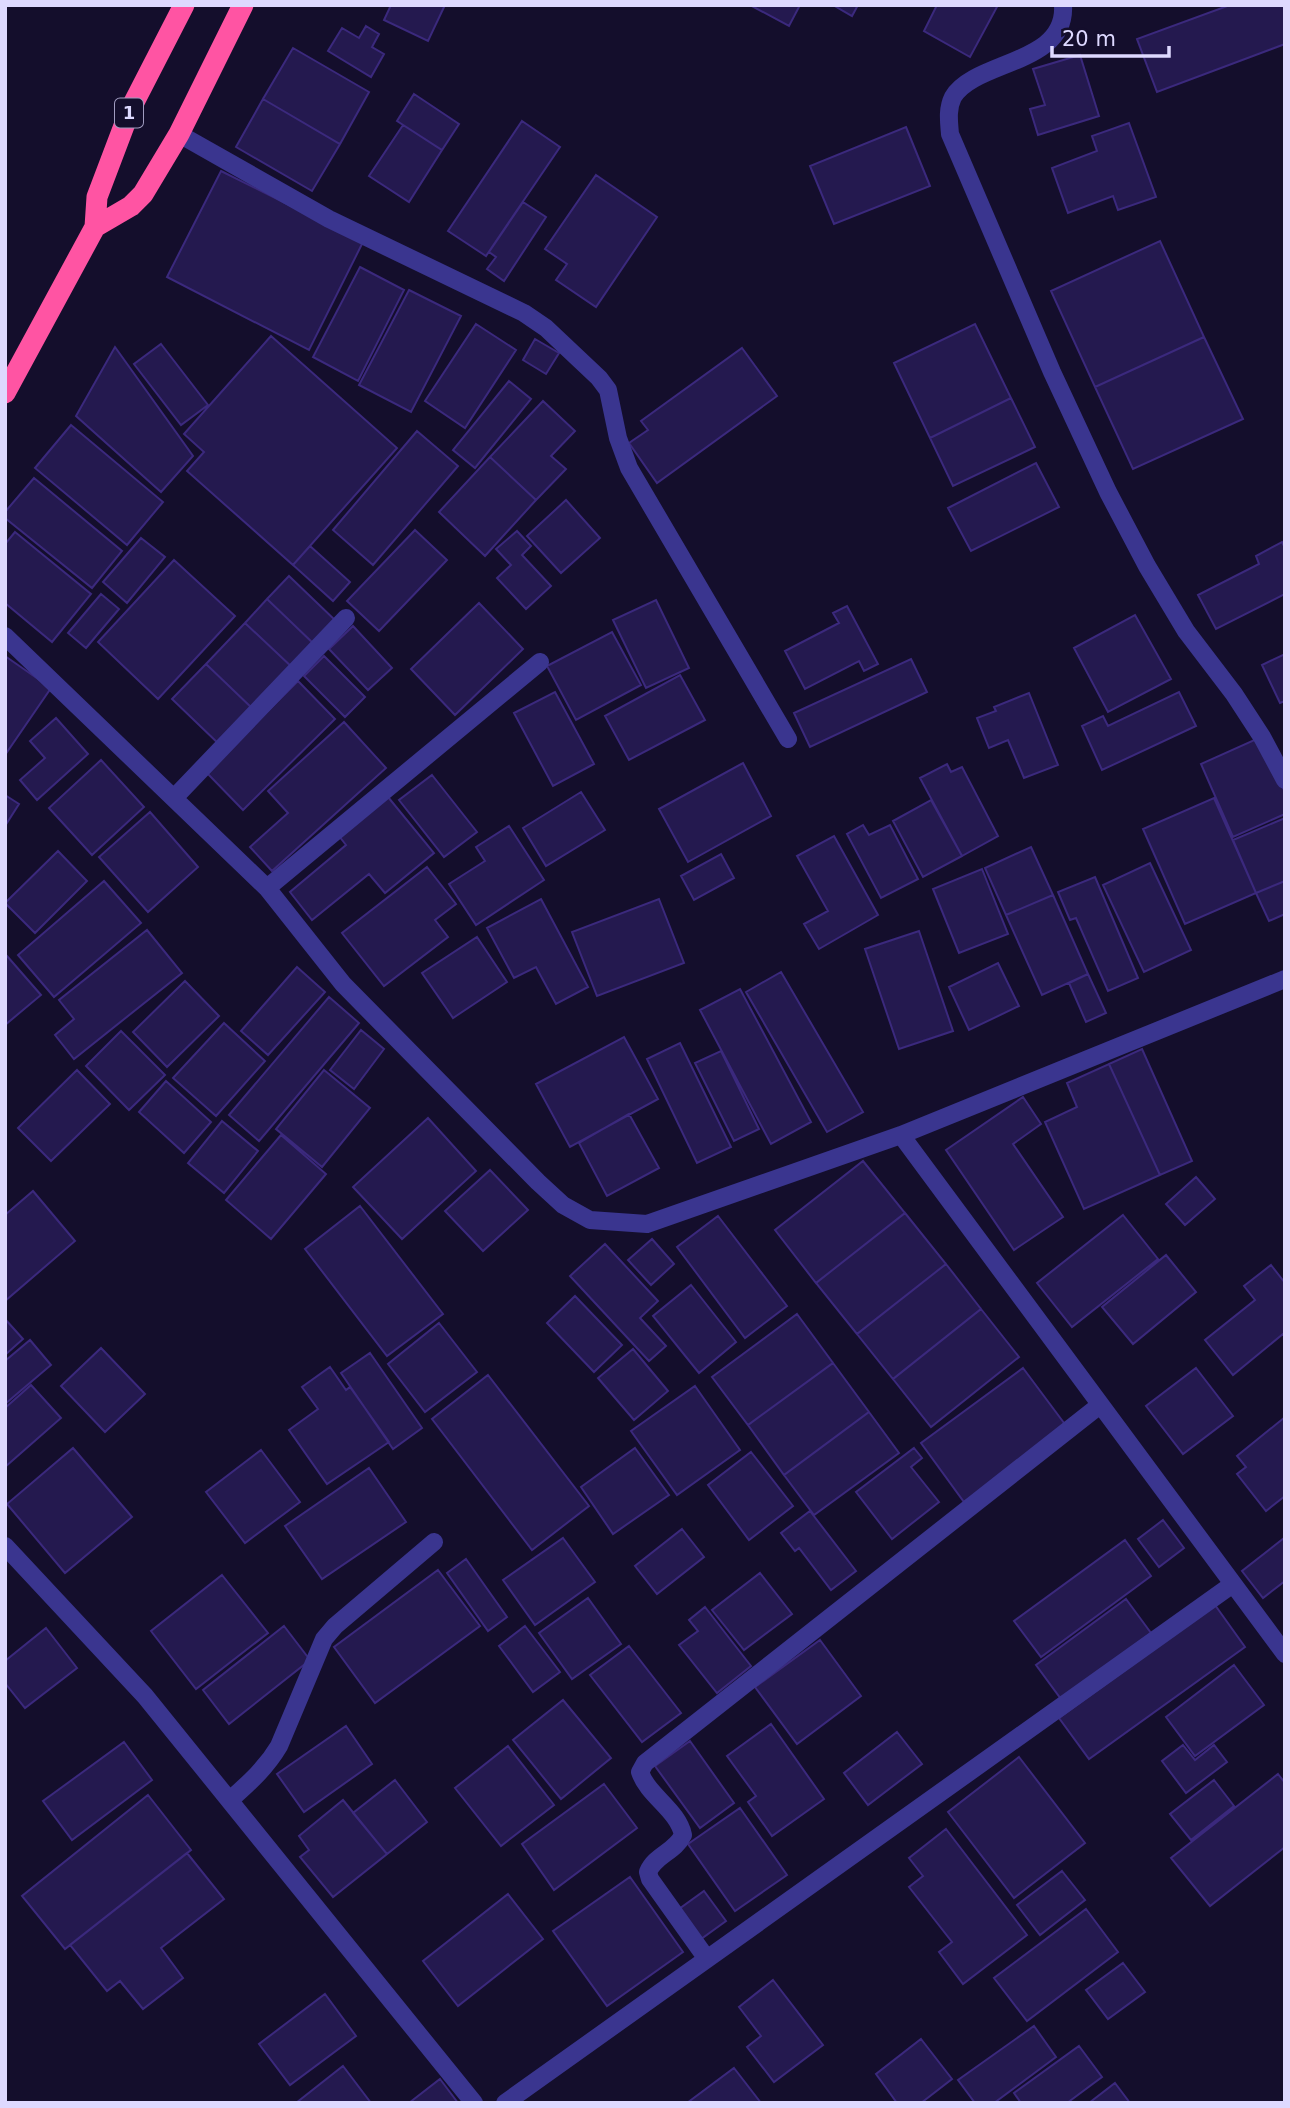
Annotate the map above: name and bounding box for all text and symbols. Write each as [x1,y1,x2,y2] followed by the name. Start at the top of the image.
[1052,14,1169,58] scale bar
[1062,27,1116,51] text: 20 m
[115,98,143,128] road number: 1

